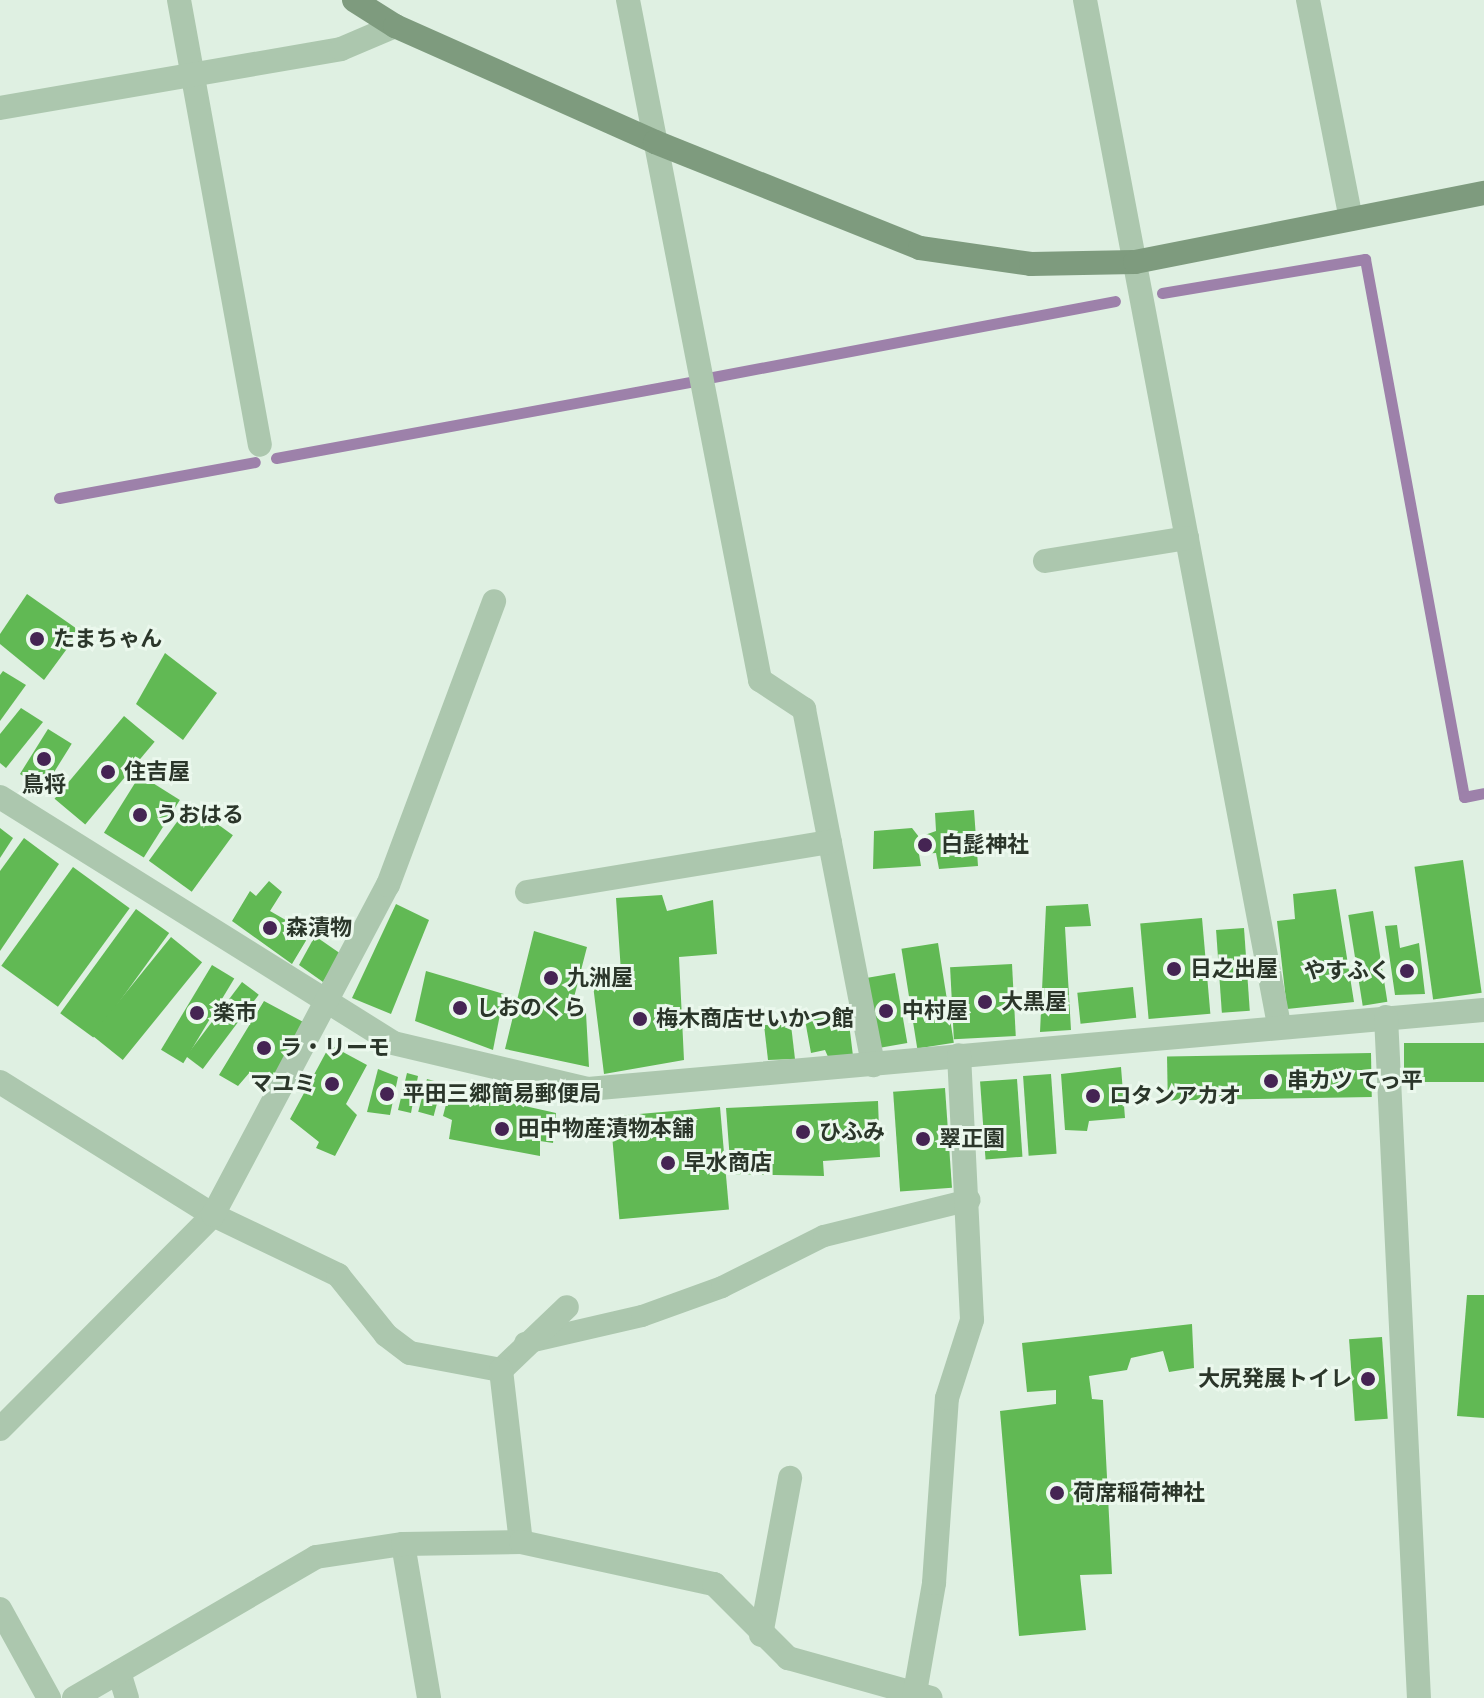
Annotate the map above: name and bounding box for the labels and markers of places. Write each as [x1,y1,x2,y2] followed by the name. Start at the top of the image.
[53,626,163,652] place label: たまちゃん
[28,630,46,648] marker: たまちゃん
[35,750,53,768] marker: 鳥将
[124,759,190,785] place label: 住吉屋
[99,763,117,781] marker: 住吉屋
[22,772,66,798] place label: 鳥将
[156,802,244,828] place label: うおはる
[131,806,149,824] marker: うおはる
[941,832,1029,858] place label: 白髭神社
[916,836,934,854] marker: 白髭神社
[286,915,352,941] place label: 森漬物
[261,919,279,937] marker: 森漬物
[1190,956,1278,982] place label: 日之出屋
[1303,958,1391,984] place label: やすふく
[1165,960,1183,978] marker: 日之出屋
[1398,962,1416,980] marker: やすふく
[567,965,633,991] place label: 九洲屋
[542,969,560,987] marker: 九洲屋
[1001,989,1067,1015] place label: 大黒屋
[976,993,994,1011] marker: 大黒屋
[476,995,586,1021] place label: しおのくら
[902,998,968,1024] place label: 中村屋
[451,999,469,1017] marker: しおのくら
[213,1000,257,1026] place label: 楽市
[877,1002,895,1020] marker: 中村屋
[188,1004,206,1022] marker: 楽市
[656,1006,854,1032] place label: 梅木商店せいかつ館
[631,1010,649,1028] marker: 梅木商店せいかつ館
[280,1035,390,1061] place label: ラ・リーモ
[255,1039,273,1057] marker: ラ・リーモ
[1287,1068,1424,1094] place label: 串カツ てっ平
[250,1071,316,1097] place label: マユミ
[1262,1072,1280,1090] marker: 串カツ てっ平
[323,1075,341,1093] marker: マユミ
[403,1081,601,1107] place label: 平田三郷簡易郵便局
[1109,1083,1241,1109] place label: ロタンアカオ
[378,1085,396,1103] marker: 平田三郷簡易郵便局
[1084,1087,1102,1105] marker: ロタンアカオ
[518,1116,694,1142] place label: 田中物産漬物本舗
[819,1119,885,1145] place label: ひふみ
[493,1120,511,1138] marker: 田中物産漬物本舗
[794,1123,812,1141] marker: ひふみ
[939,1126,1005,1152] place label: 翠正園
[914,1130,932,1148] marker: 翠正園
[684,1150,772,1176] place label: 早水商店
[659,1154,677,1172] marker: 早水商店
[1198,1366,1352,1392] place label: 大尻発展トイレ
[1359,1370,1377,1388] marker: 大尻発展トイレ
[1073,1480,1205,1506] place label: 荷席稲荷神社
[1048,1484,1066,1502] marker: 荷席稲荷神社

